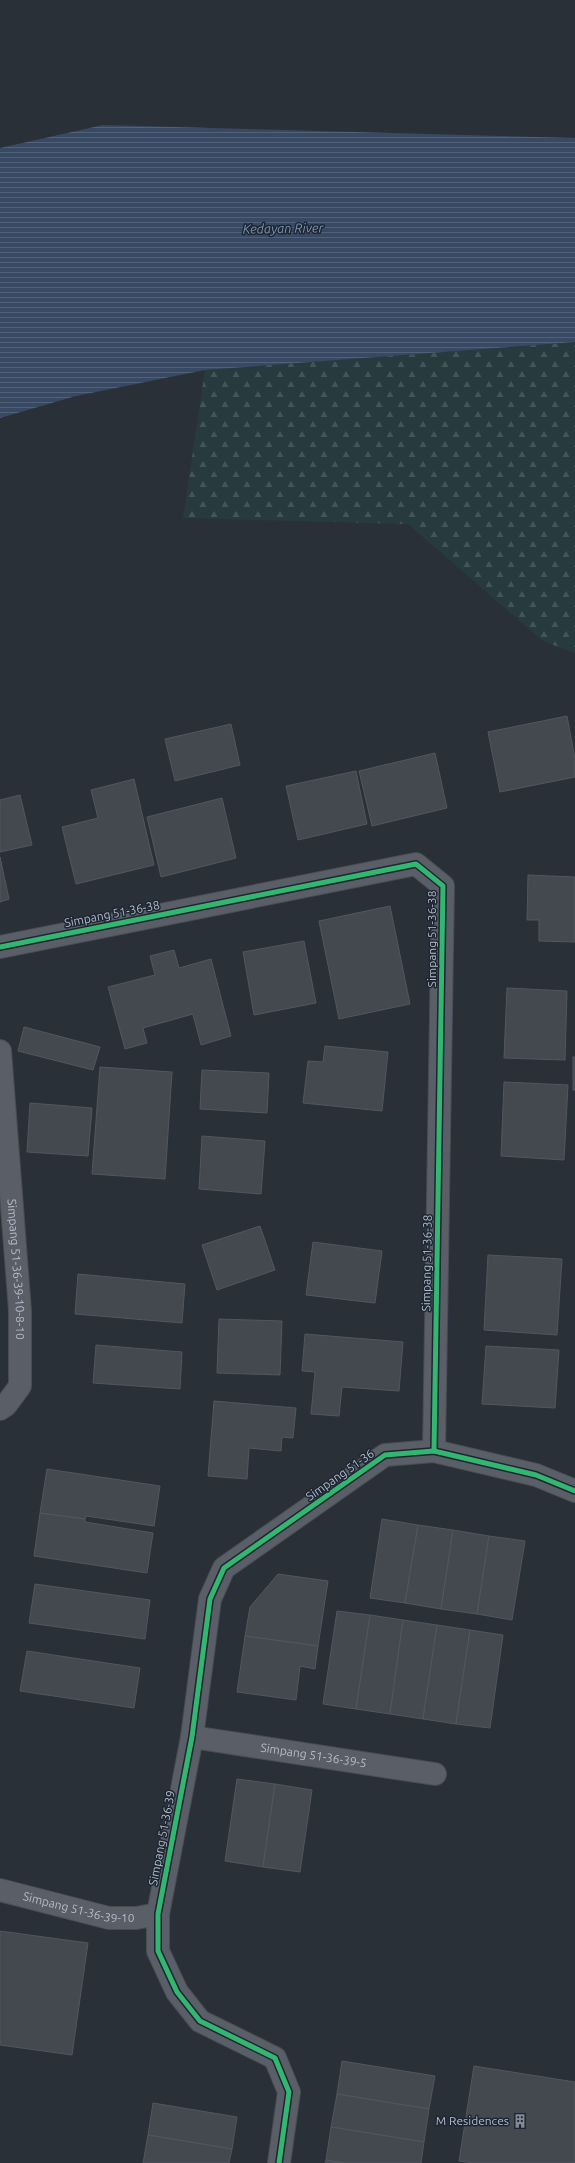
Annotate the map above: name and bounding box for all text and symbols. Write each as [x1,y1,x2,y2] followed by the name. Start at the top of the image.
[243,220,324,236] water label: Kedayan River
[425,890,438,987] street label: Simpang 51-36-38
[63,898,161,929] street label: Simpang 51-36-38
[5,1198,27,1340] street label: Simpang 51-36-39-10-8-10
[419,1214,434,1311] street label: Simpang 51-36-38
[303,1446,376,1503] street label: Simpang 51-36
[260,1741,368,1770] street label: Simpang 51-36-39-5
[146,1789,177,1887] street label: Simpang 51-36-39
[22,1889,135,1924] street label: Simpang 51-36-39-10
[512,2113,528,2129] building icon: M Residences
[436,2114,509,2127] place label: M Residences

